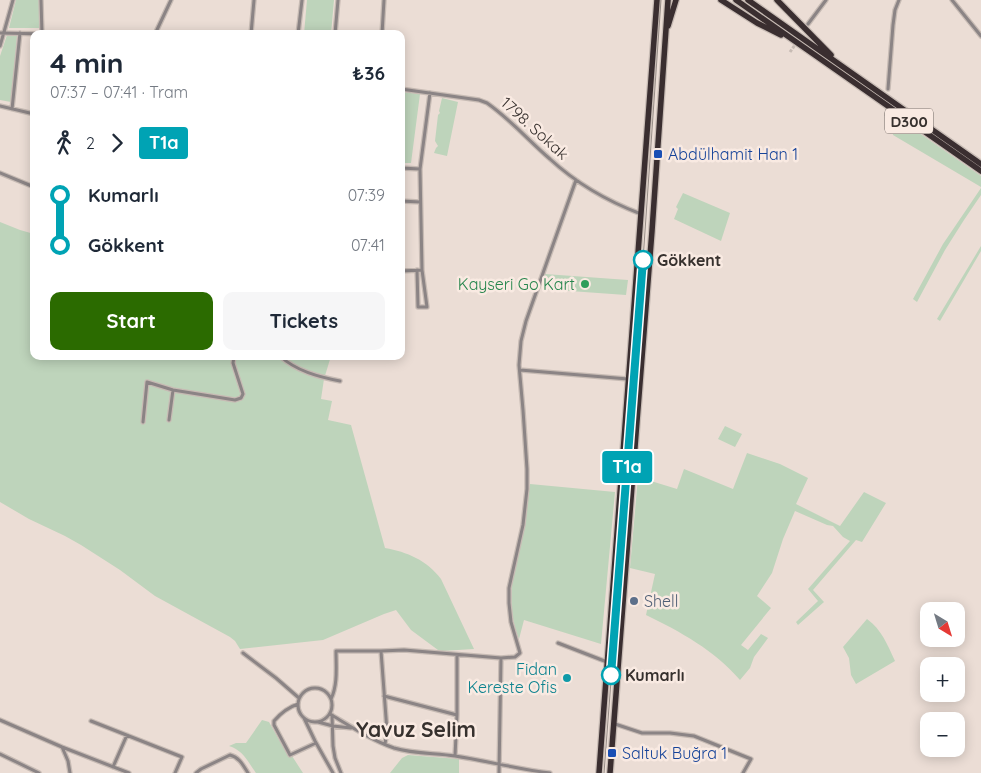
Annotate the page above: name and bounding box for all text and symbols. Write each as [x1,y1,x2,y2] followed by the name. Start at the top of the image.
[50,45,123,80] text: 4 min
[352,61,385,85] text: ₺36
[50,82,188,102] text: 07:37 – 07:41 · Tram
[497,92,573,164] street label: 1798. Sokak
[885,108,933,134] road number: D300
[50,129,78,157] icon: walk
[103,129,131,157] icon: forward
[149,131,178,154] text: T1a
[86,133,95,153] text: 2
[668,144,798,164] place label: Abdülhamit Han 1
[652,148,664,160] marker: Abdülhamit Han 1
[88,183,159,207] text: Kumarlı
[348,185,385,205] text: 07:39
[88,233,165,257] text: Gökkent
[351,235,385,255] text: 07:41
[633,250,653,270] marker: Gökkent
[657,250,721,270] place label: Gökkent
[458,274,575,294] place label: Kayseri Go Kart
[579,278,591,290] marker: Kayseri Go Kart
[50,292,213,350] button: Start
[223,292,385,350] button: Tickets
[598,451,656,483] line badge: T1a
[612,455,642,478] text: T1a
[644,591,678,611] place label: Shell
[628,595,640,607] marker: Shell
[920,602,965,648] north arrow
[920,602,965,757] map controls
[920,657,965,702] button: +
[467,659,557,697] place label: Fidan Kereste Ofis
[601,665,621,685] marker: Kumarlı
[625,665,685,685] place label: Kumarlı
[561,672,573,684] marker: Fidan Kereste Ofis
[920,712,965,757] button: −
[356,716,476,742] district label: Yavuz Selim
[622,743,727,763] place label: Saltuk Buğra 1
[606,747,618,759] marker: Saltuk Buğra 1

